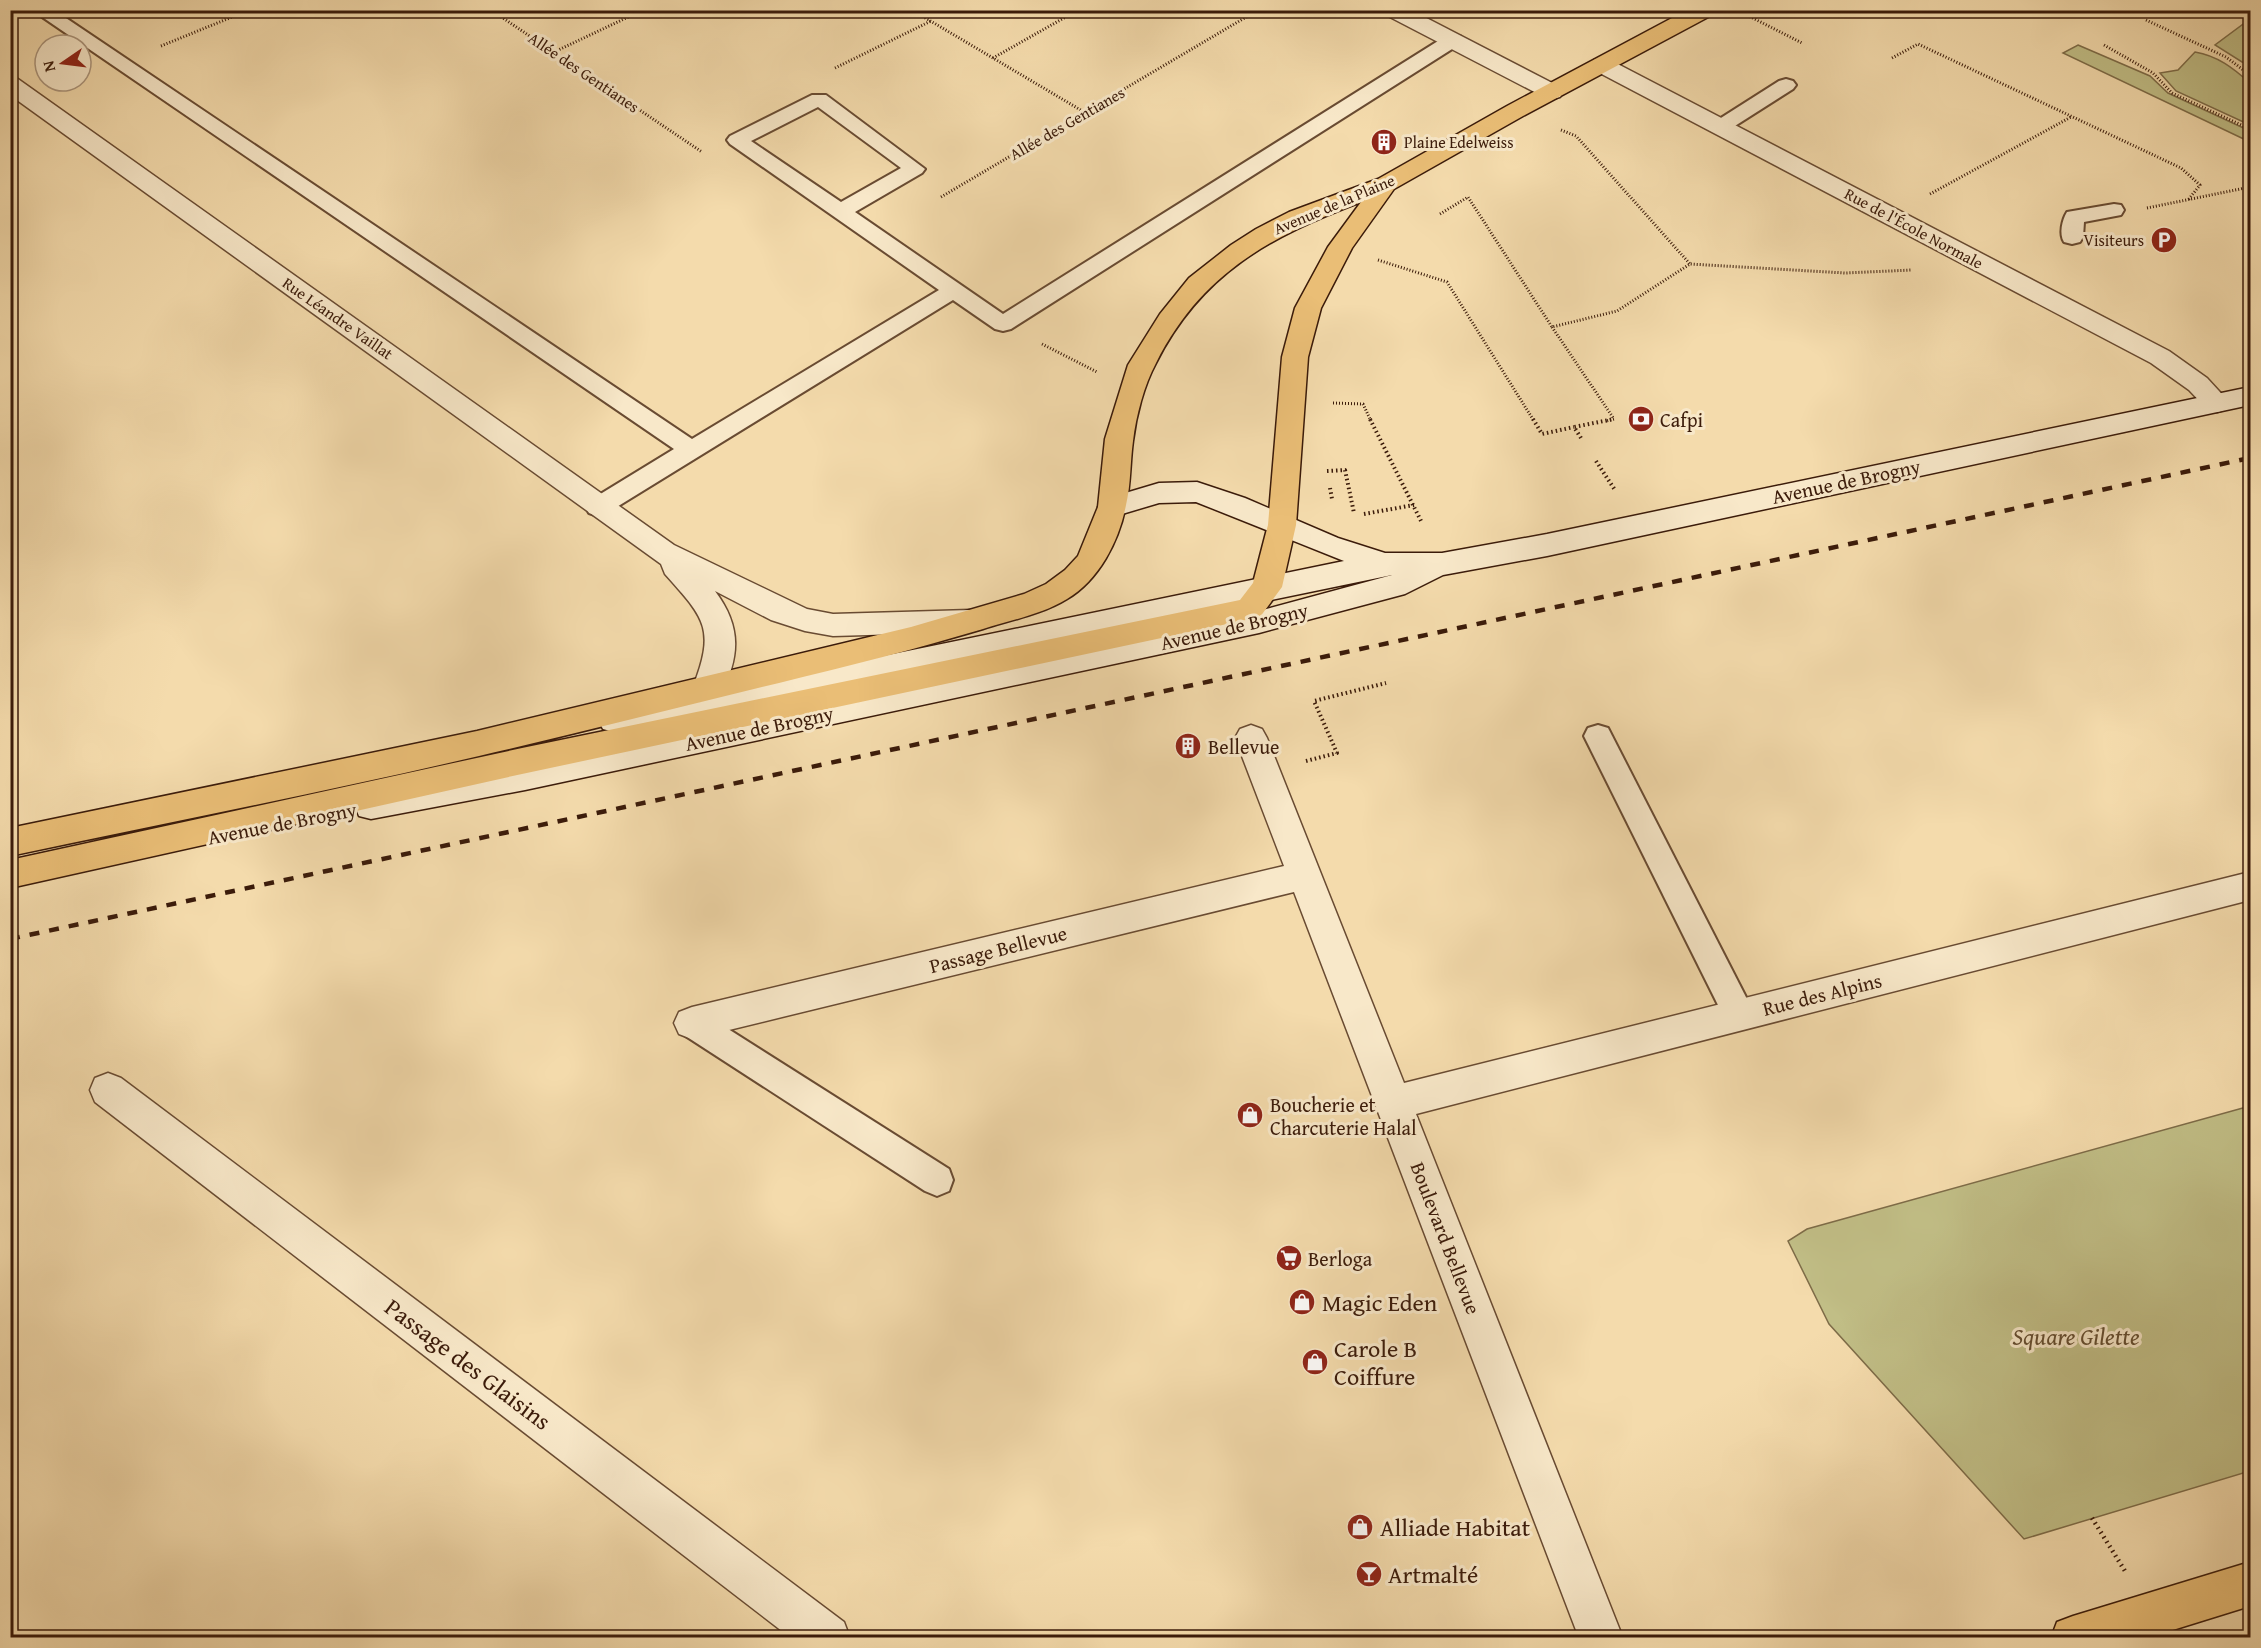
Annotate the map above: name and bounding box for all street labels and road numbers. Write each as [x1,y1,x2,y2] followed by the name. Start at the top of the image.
[524,26,644,118] street label: Allée des Gentianes
[1005,80,1129,166] street label: Allée des Gentianes
[1270,168,1398,240] street label: Avenue de la Plaine
[1840,181,1988,275] street label: Rue de l'École Normale
[278,271,399,365] street label: Rue Léandre Vaillat
[1769,451,1923,511] street label: Avenue de Brogny
[1157,595,1311,657] street label: Avenue de Brogny
[682,698,836,758] street label: Avenue de Brogny
[205,794,359,852] street label: Avenue de Brogny
[926,918,1070,980] street label: Passage Bellevue
[1759,965,1885,1023] street label: Rue des Alpins
[1404,1158,1488,1318] street label: Boulevard Bellevue
[378,1290,558,1438] street label: Passage des Glaisins

